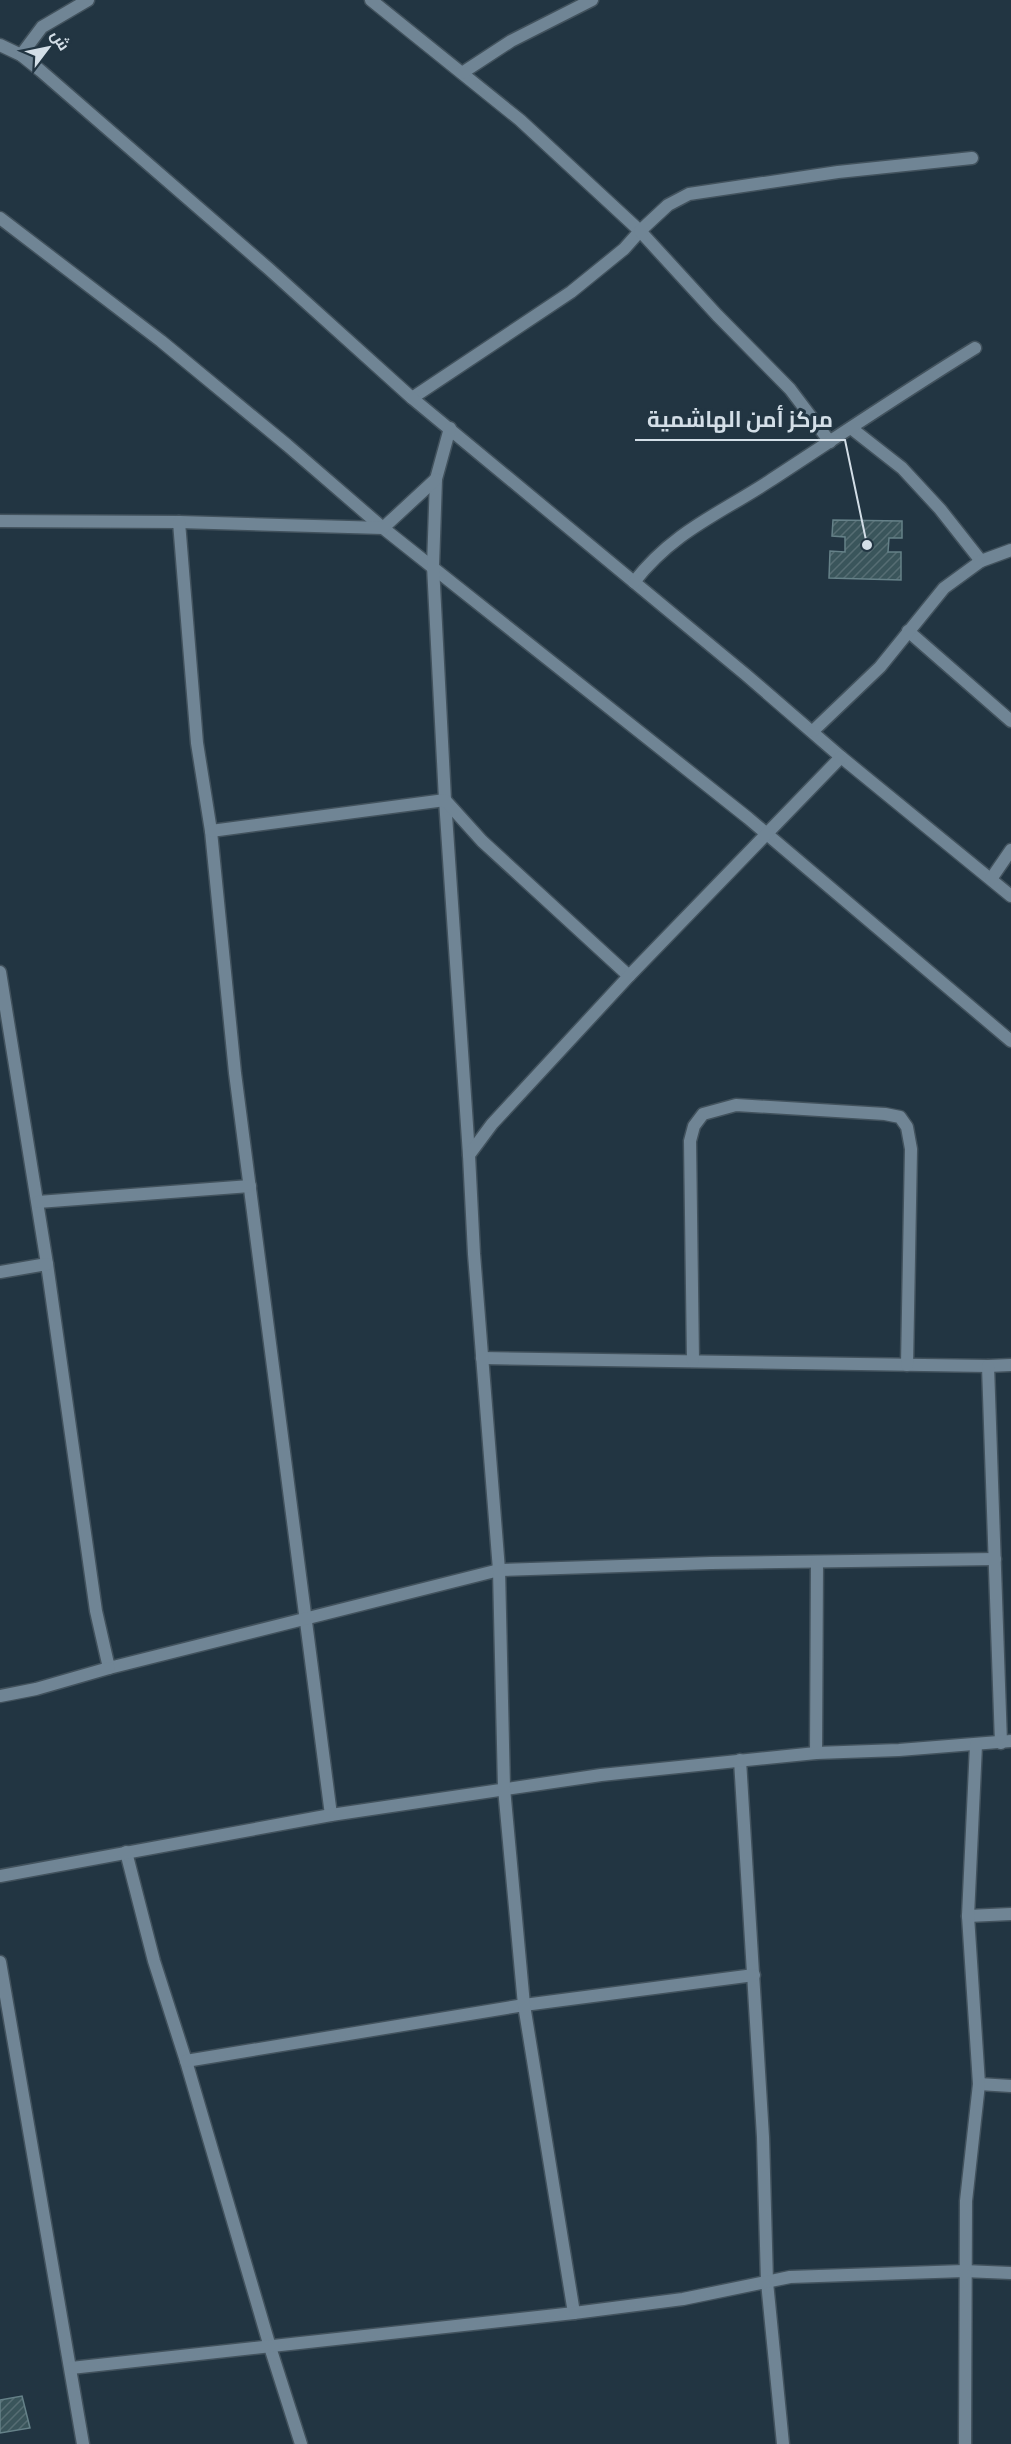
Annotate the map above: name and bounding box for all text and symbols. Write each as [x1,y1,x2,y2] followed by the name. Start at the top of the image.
[18,18,78,78] north arrow
[47,26,75,54] text: ش
[635,400,845,440] callout: مركز أمن الهاشمية
[647,405,833,433] text: مركز أمن الهاشمية

